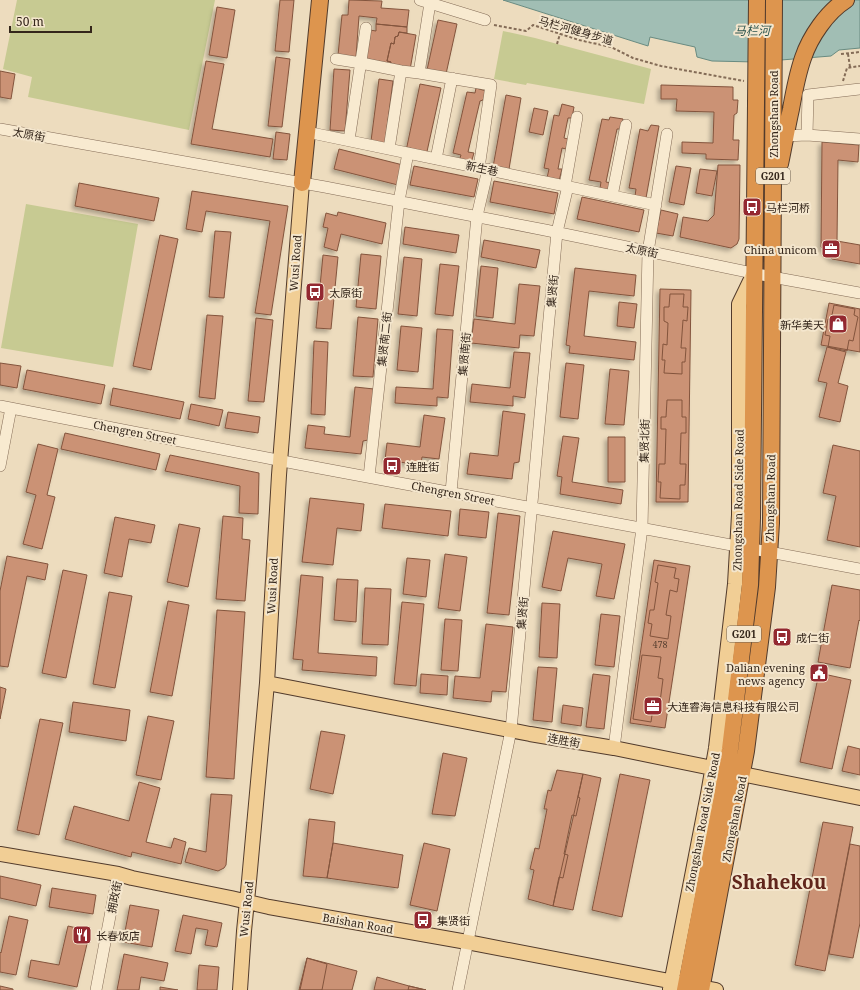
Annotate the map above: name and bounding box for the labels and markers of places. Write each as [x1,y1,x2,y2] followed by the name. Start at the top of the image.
[741,196,763,218] bus stop icon: 马栏河桥
[766,200,810,215] place label: 马栏河桥
[820,238,842,260] office icon: China unicom
[744,242,818,257] place label: China unicom
[304,281,326,303] bus stop icon: 太原街
[329,285,362,300] place label: 太原街
[827,313,849,335] shop icon: 新华美天
[780,317,824,332] place label: 新华美天
[381,455,403,477] bus stop icon: 连胜街
[406,459,439,474] place label: 连胜街
[771,626,793,648] bus stop icon: 成仁街
[796,630,829,645] place label: 成仁街
[726,660,806,688] place label: Dalian evening news agency
[808,662,830,684] public building icon: Dalian evening news agency
[642,695,664,717] office icon: 大连睿海信息科技有限公司
[667,699,799,714] place label: 大连睿海信息科技有限公司
[412,909,434,931] bus stop icon: 集贤街
[437,913,470,928] place label: 集贤街
[71,924,93,946] restaurant icon: 长春饭店
[96,928,140,943] place label: 长春饭店

